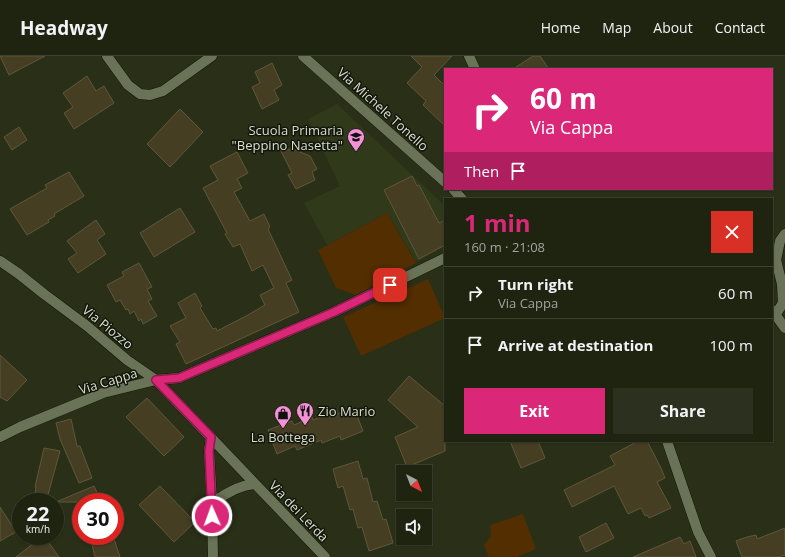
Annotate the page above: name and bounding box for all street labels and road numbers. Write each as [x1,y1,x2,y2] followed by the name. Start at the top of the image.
[334,63,433,155] street label: Via Michele Tonello
[79,301,137,353] street label: Via Piozzo
[77,364,139,398] street label: Via Cappa
[265,477,333,545] street label: Via dei Lerda

